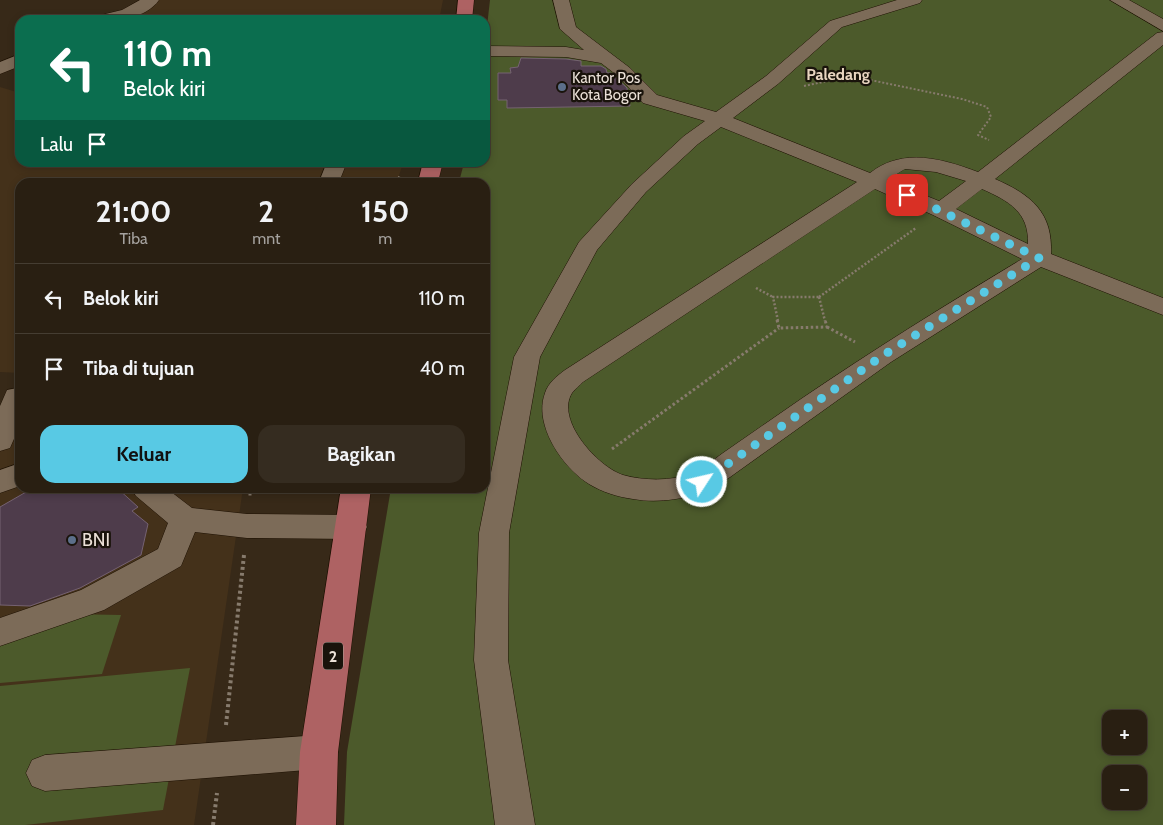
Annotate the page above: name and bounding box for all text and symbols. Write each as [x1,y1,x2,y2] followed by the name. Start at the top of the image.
[123,32,212,75] text: 110 m
[40,35,105,100] icon: left
[806,65,870,84] district label: Paledang
[572,69,642,104] place label: Kantor Pos Kota Bogor
[123,75,206,102] text: Belok kiri
[556,81,568,93] marker: Kantor Pos Kota Bogor
[83,130,111,158] icon: arrive
[40,133,73,156] text: Lalu
[886,174,928,216] pin
[893,181,921,209] icon: arrive
[96,193,172,230] text: 21:00
[258,193,274,230] text: 2
[361,193,409,230] text: 150
[119,229,148,248] text: Tiba
[252,229,280,248] text: mnt
[378,229,392,248] text: m
[40,285,68,313] icon: left
[83,287,159,310] text: Belok kiri
[418,287,465,310] text: 110 m
[40,355,68,383] icon: arrive
[83,357,194,380] text: Tiba di tujuan
[420,357,465,380] text: 40 m
[40,425,248,483] button: Keluar
[258,425,465,483] button: Bagikan
[675,455,727,507] position arrow
[82,529,110,551] place label: BNI
[66,534,78,546] marker: BNI
[323,642,343,669] road number: 2
[1102,710,1147,810] map controls
[1102,710,1147,755] button: +
[1102,765,1147,810] button: −

